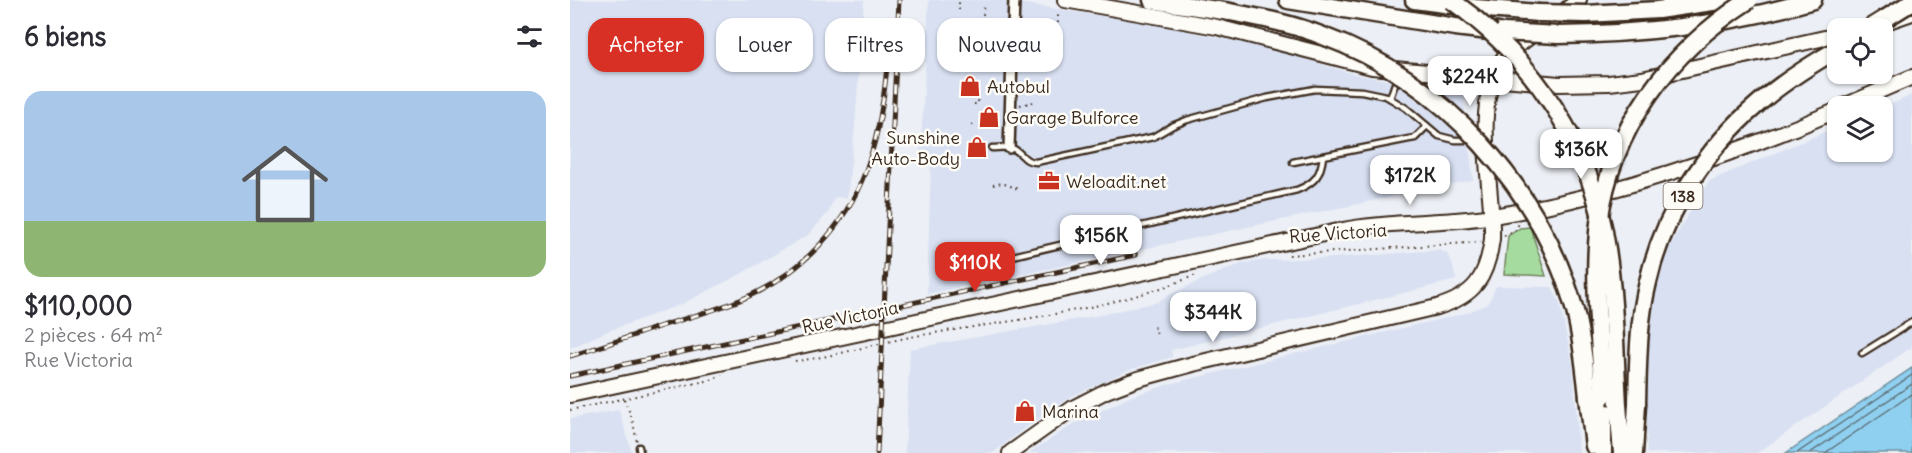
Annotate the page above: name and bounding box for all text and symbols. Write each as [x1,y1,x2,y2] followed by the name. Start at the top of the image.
[588,18,704,72] chip: Acheter
[716,18,813,72] chip: Louer
[825,18,925,72] chip: Filtres
[937,18,1063,72] chip: Nouveau
[1827,18,1893,162] map controls
[1827,18,1893,84] button: locate
[24,20,106,53] text: 6 biens
[513,20,546,53] icon: filters
[1428,56,1512,107] pin: $224K
[1442,63,1498,88] text: $224K
[958,74,982,98] shop icon: Autobul
[987,75,1050,98] place label: Autobul
[1827,96,1893,162] button: layers
[977,105,1001,129] shop icon: Garage Bulforce
[1006,106,1139,129] place label: Garage Bulforce
[871,126,960,170] place label: Sunshine Auto-Body
[1539,129,1623,180] pin: $136K
[231,130,339,238] icon: home
[965,135,989,159] shop icon: Sunshine Auto-Body
[1554,136,1608,161] text: $136K
[1368,155,1452,206] pin: $172K
[1384,162,1436,187] text: $172K
[1037,169,1061,193] office icon: Weloadit.net
[1066,170,1166,193] place label: Weloadit.net
[1664,183,1702,209] road number: 138
[1059,215,1143,266] pin: $156K
[1288,218,1388,248] street label: Rue Victoria
[1074,222,1128,247] text: $156K
[933,242,1017,293] pin: $110K
[949,249,1001,274] text: $110K
[24,289,133,322] text: $110,000
[1171,292,1255,343] pin: $344K
[800,296,900,338] street label: Rue Victoria
[1184,299,1242,324] text: $344K
[24,322,163,347] text: 2 pièces · 64 m²
[24,347,133,372] text: Rue Victoria
[1013,399,1037,423] shop icon: Marina
[1042,400,1099,423] place label: Marina

